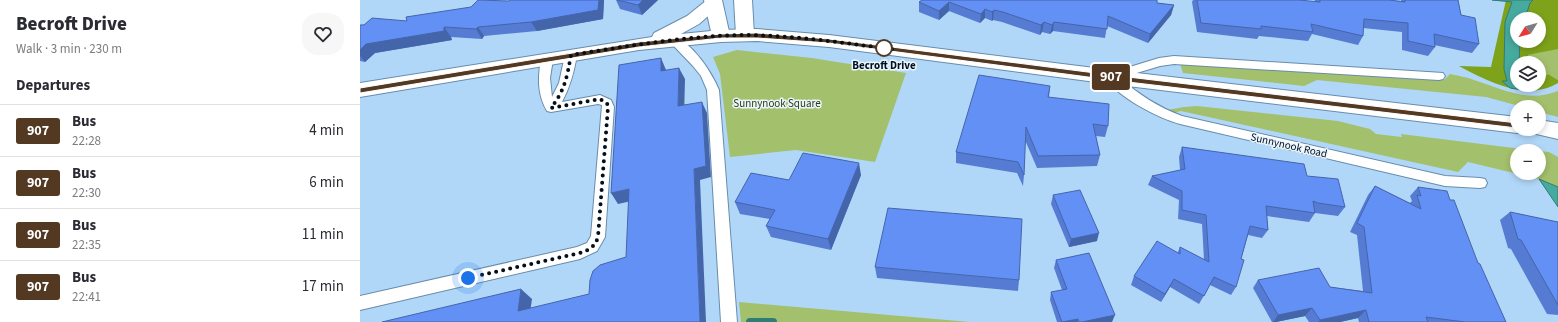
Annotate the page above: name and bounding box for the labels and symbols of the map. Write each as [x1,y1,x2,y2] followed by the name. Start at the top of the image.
[1510,12,1546,48] north arrow
[875,39,893,57] marker: Becroft Drive
[852,58,916,73] place label: Becroft Drive
[1088,64,1134,90] line badge: 907
[733,96,821,111] park label: Sunnynook Square
[1249,129,1329,162] street label: Sunnynook Road
[458,268,478,288] your location

